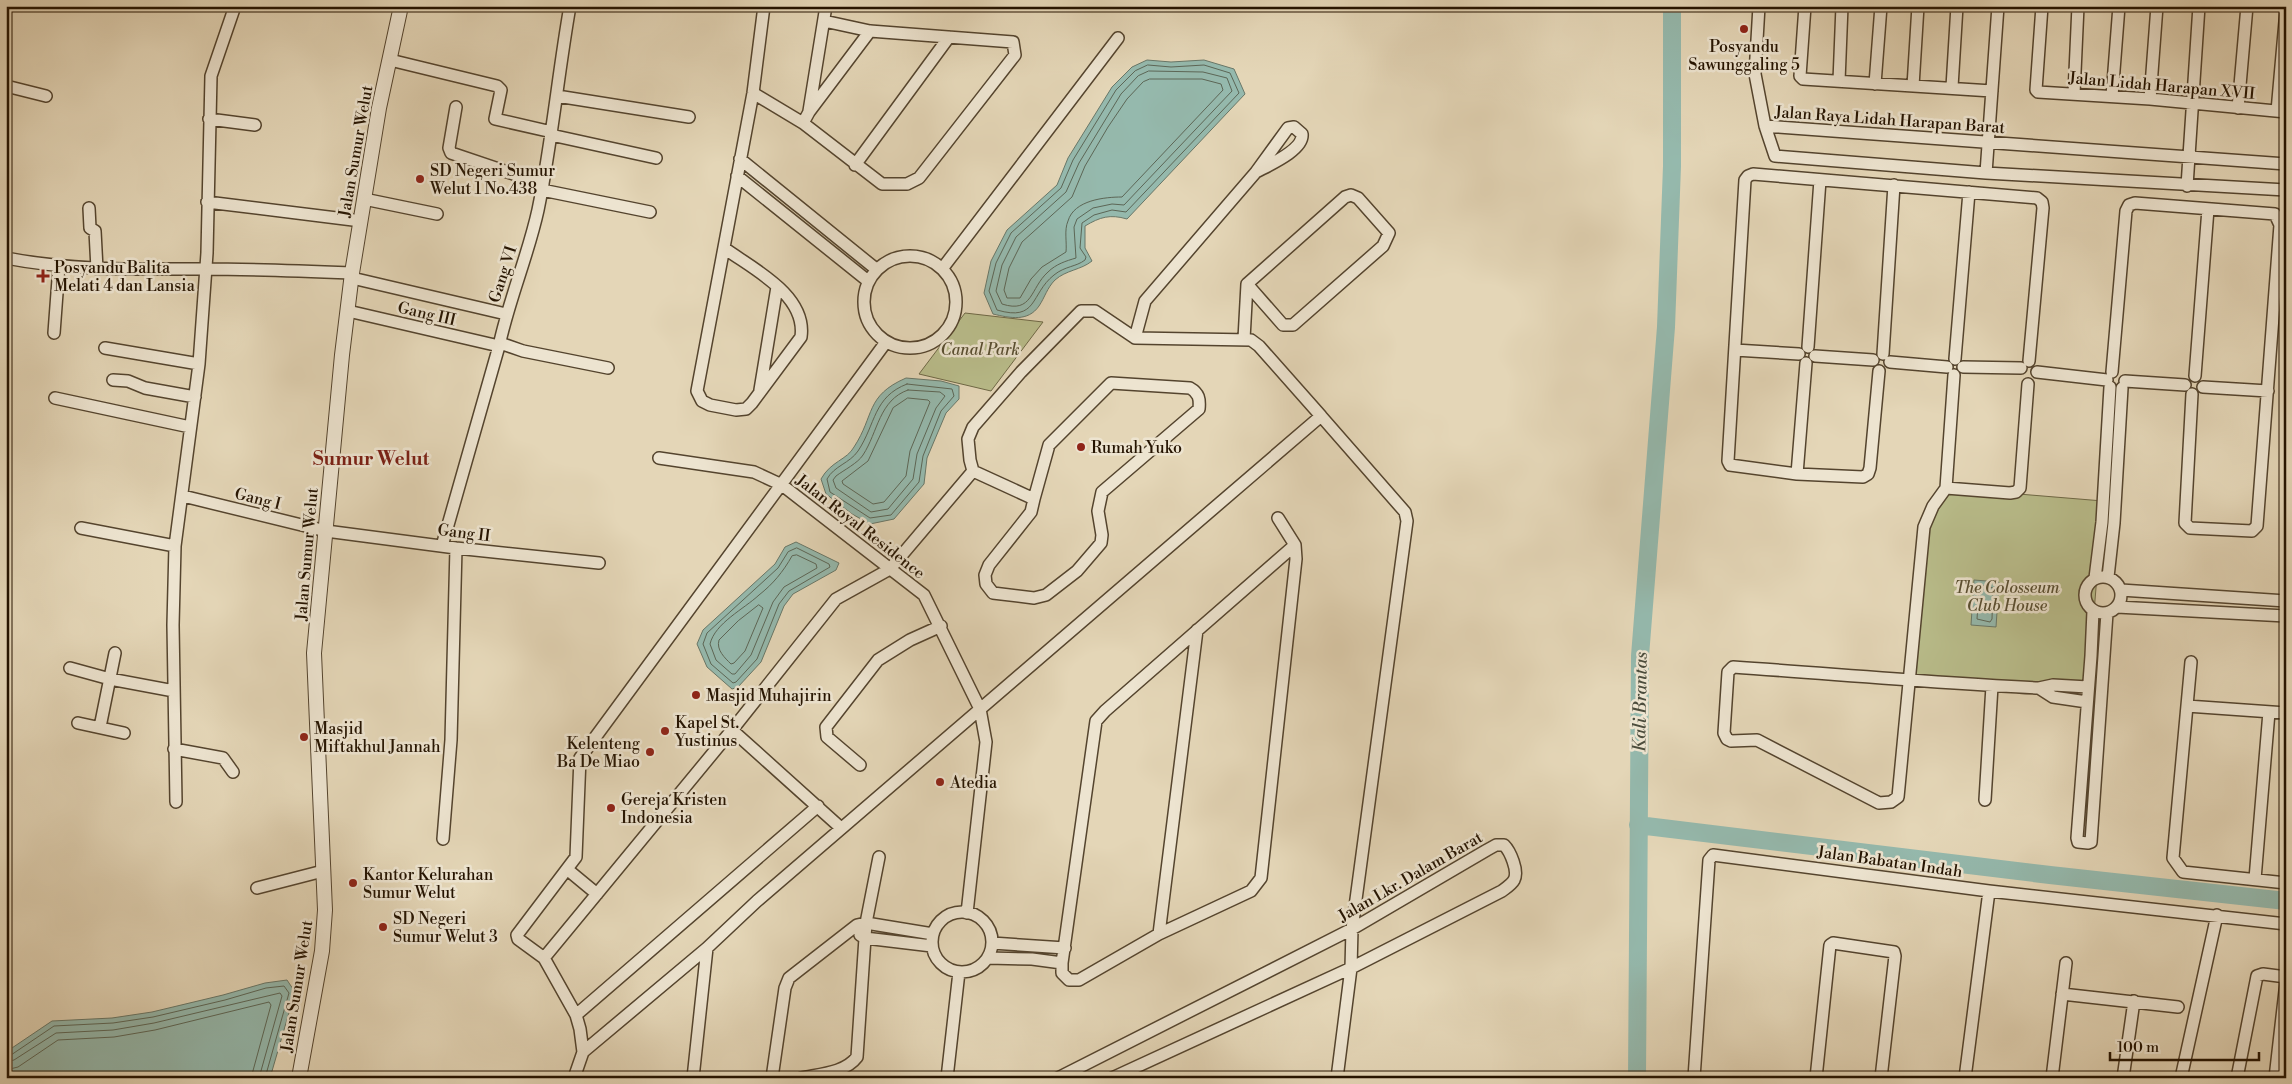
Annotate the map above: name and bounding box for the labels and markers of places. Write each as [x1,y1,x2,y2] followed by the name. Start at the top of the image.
[1738,23,1750,35] marker: Posyandu Sawunggaling 5
[1688,37,1800,75] place label: Posyandu Sawunggaling 5
[429,161,555,199] place label: SD Negeri Sumur Welut 1 No.438
[414,173,426,185] marker: SD Negeri Sumur Welut 1 No.438
[54,258,196,296] place label: Posyandu Balita Melati 4 dan Lansia
[36,269,50,283] marker: Posyandu Balita Melati 4 dan Lansia
[1091,438,1182,458] place label: Rumah Yuko
[1075,441,1087,453] marker: Rumah Yuko
[706,686,832,706] place label: Masjid Muhajirin
[690,689,702,701] marker: Masjid Muhajirin
[674,713,739,751] place label: Kapel St. Yustinus
[314,719,441,757] place label: Masjid Miftakhul Jannah
[659,725,671,737] marker: Kapel St. Yustinus
[298,731,310,743] marker: Masjid Miftakhul Jannah
[556,734,641,772] place label: Kelenteng Ba De Miao
[644,746,656,758] marker: Kelenteng Ba De Miao
[949,773,998,793] place label: Atedia
[934,776,946,788] marker: Atedia
[621,790,727,828] place label: Gereja Kristen Indonesia
[605,802,617,814] marker: Gereja Kristen Indonesia
[363,865,494,903] place label: Kantor Kelurahan Sumur Welut
[347,877,359,889] marker: Kantor Kelurahan Sumur Welut
[393,909,498,947] place label: SD Negeri Sumur Welut 3
[377,921,389,933] marker: SD Negeri Sumur Welut 3

